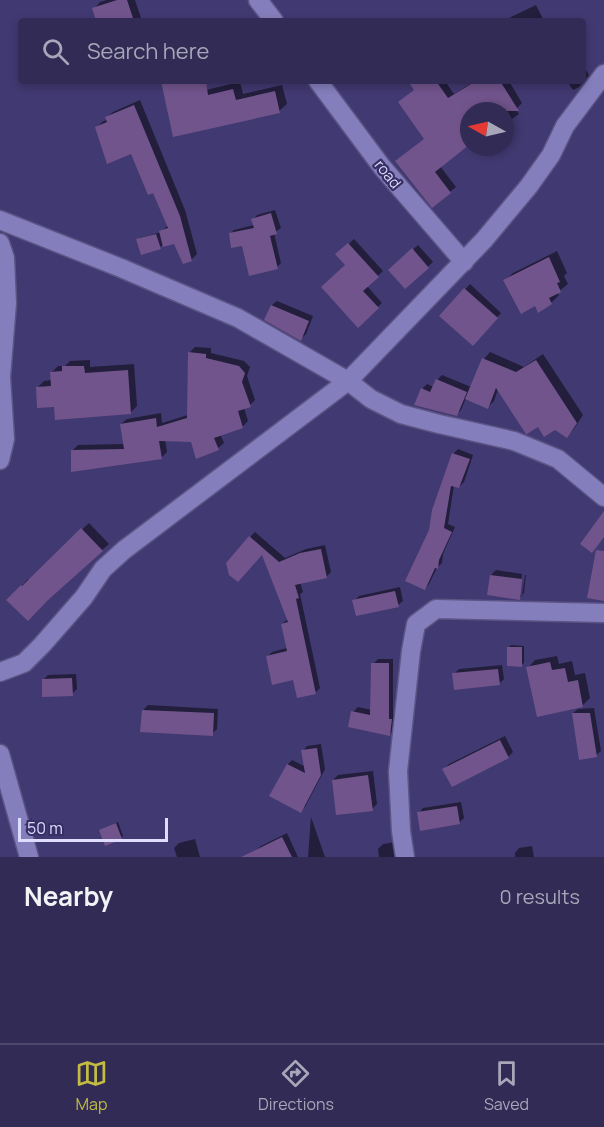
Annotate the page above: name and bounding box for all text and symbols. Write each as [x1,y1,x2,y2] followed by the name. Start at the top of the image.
[18,18,586,84] search box
[39,35,72,68] icon: search
[87,36,209,66] text: Search here
[460,102,514,156] north arrow
[370,155,406,193] street label: road
[18,815,168,842] scale bar
[27,817,63,839] text: 50 m
[24,878,113,914] text: Nearby
[500,883,580,910] text: 0 results
[75,1057,108,1115] tab: Map
[258,1057,334,1115] tab: Directions
[484,1057,529,1115] tab: Saved

